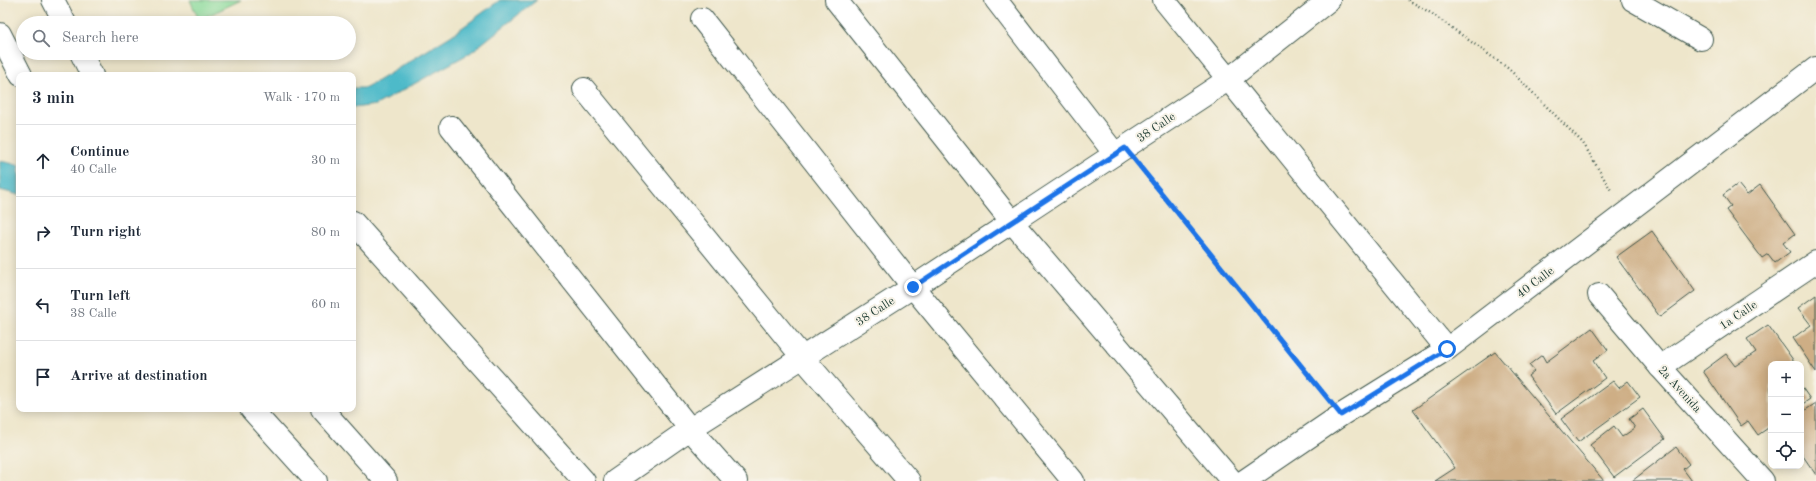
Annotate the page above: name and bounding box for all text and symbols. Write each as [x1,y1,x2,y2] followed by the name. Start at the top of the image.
[16,16,356,60] search box
[30,27,52,49] icon: search
[62,31,139,46] text: Search here
[32,90,75,107] text: 3 min
[263,91,340,104] text: Walk · 170 m
[1135,110,1178,145] street label: 38 Calle
[70,145,129,160] text: Continue
[32,150,54,172] icon: ahead
[311,154,340,167] text: 30 m
[70,163,117,176] text: 40 Calle
[32,222,54,244] icon: right
[70,225,141,240] text: Turn right
[311,226,340,239] text: 80 m
[1515,265,1557,301] street label: 40 Calle
[904,278,922,296] route end
[70,289,130,304] text: Turn left
[32,294,54,316] icon: left
[854,295,897,329] street label: 38 Calle
[311,298,340,311] text: 60 m
[1718,299,1760,333] street label: 1a Calle
[70,307,117,320] text: 38 Calle
[1438,340,1456,358] route start
[1768,361,1804,469] map controls
[1768,361,1804,397] button: +
[1655,364,1703,415] street label: 2a Avenida
[32,366,54,388] icon: arrive
[70,369,208,384] text: Arrive at destination
[1768,397,1804,433] button: −
[1768,433,1804,469] button: locate

